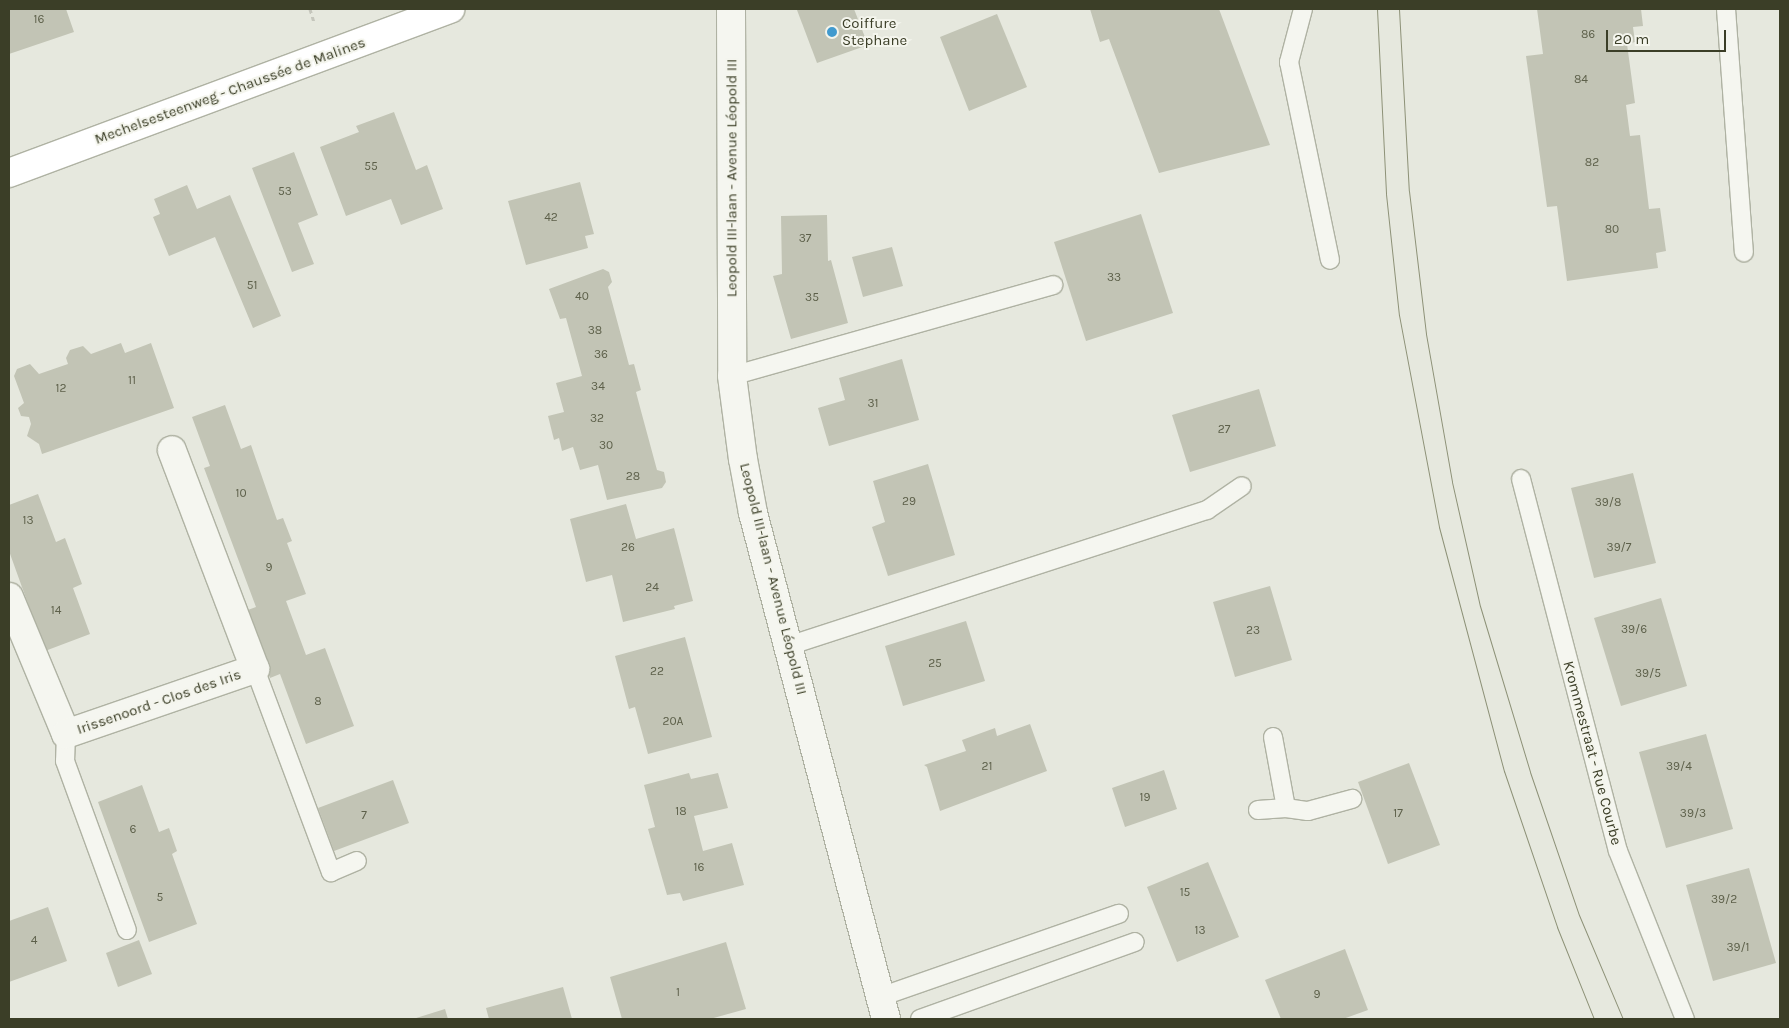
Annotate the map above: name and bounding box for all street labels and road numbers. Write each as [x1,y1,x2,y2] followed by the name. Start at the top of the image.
[92,33,368,149] street label: Mechelsesteenweg - Chaussée de Malines
[723,59,741,297] street label: Leopold III-laan - Avenue Léopold III
[735,461,811,697] street label: Leopold III-laan - Avenue Léopold III
[1559,659,1625,847] street label: Krommestraat - Rue Courbe
[74,665,244,739] street label: Irissenoord - Clos des Iris

